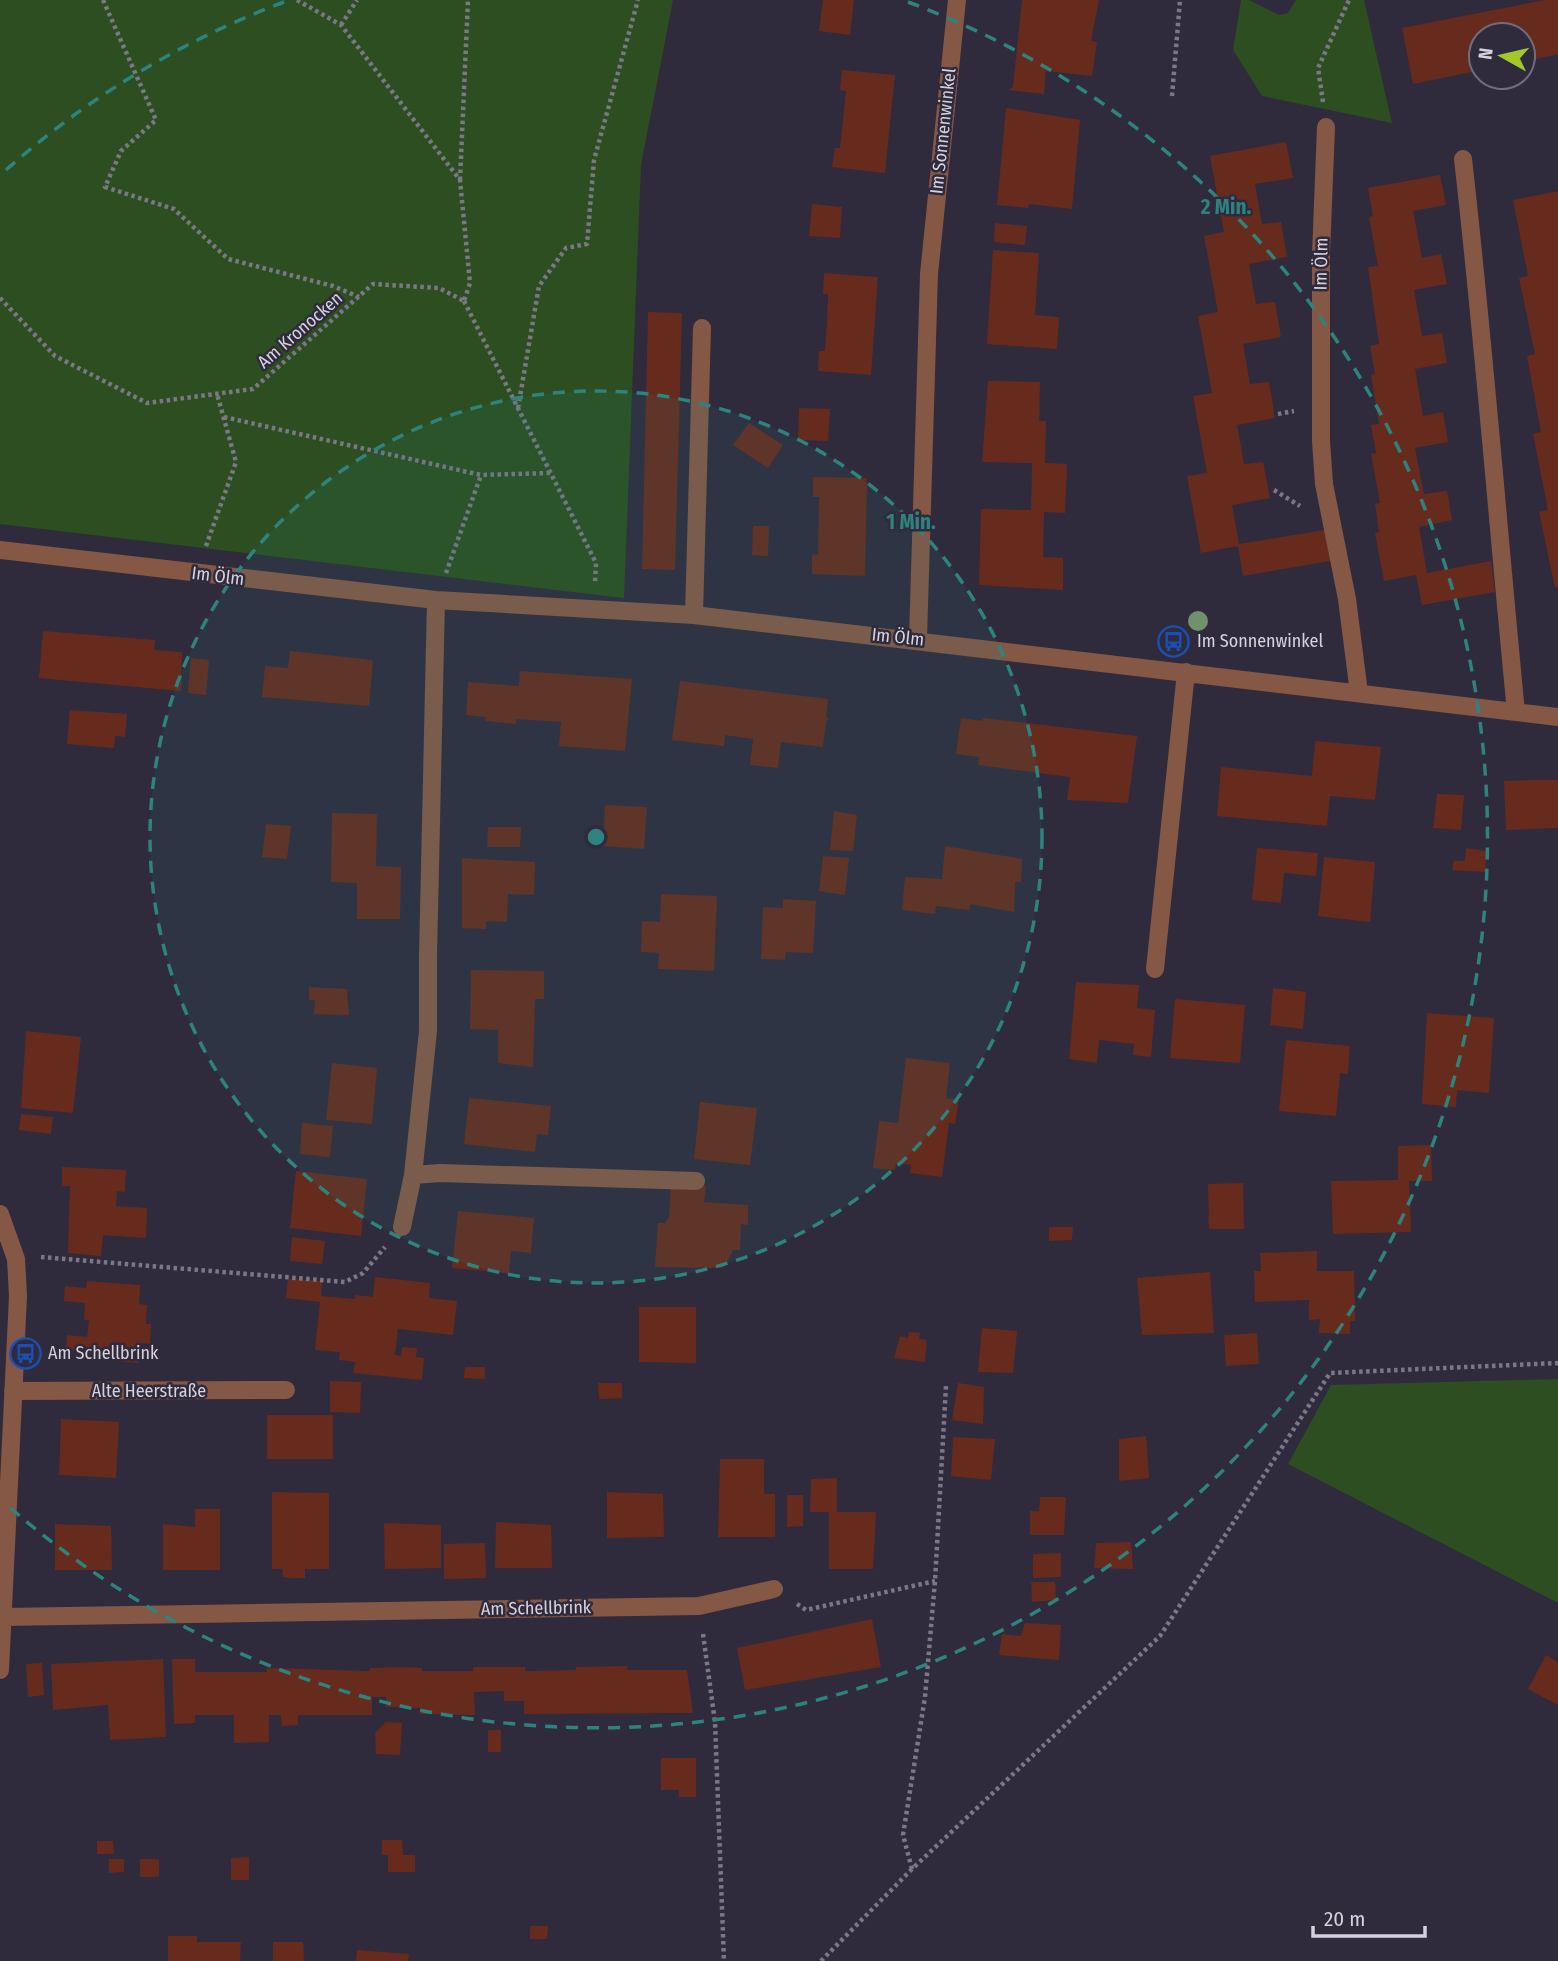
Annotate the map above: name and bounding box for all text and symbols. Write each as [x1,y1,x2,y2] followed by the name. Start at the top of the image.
[1467,21,1537,91] north arrow
[1473,46,1498,61] text: N
[925,67,961,195] street label: Im Sonnenwinkel
[1200,194,1251,220] text: 2 Min.
[1310,237,1332,291] street label: Im Ölm
[253,287,347,373] street label: Am Kronocken
[886,509,936,535] text: 1 Min.
[191,562,245,590] street label: Im Ölm
[871,623,925,651] street label: Im Ölm
[1157,624,1191,658] bus stop icon: Im Sonnenwinkel
[1197,630,1323,652] place label: Im Sonnenwinkel
[584,825,608,849] centre of rings
[8,1336,42,1370] bus stop icon: Am Schellbrink
[48,1342,159,1364] place label: Am Schellbrink
[92,1380,206,1402] street label: Alte Heerstraße
[481,1596,592,1620] street label: Am Schellbrink
[1313,1895,1425,1939] scale bar
[1324,1906,1365,1932] text: 20 m

